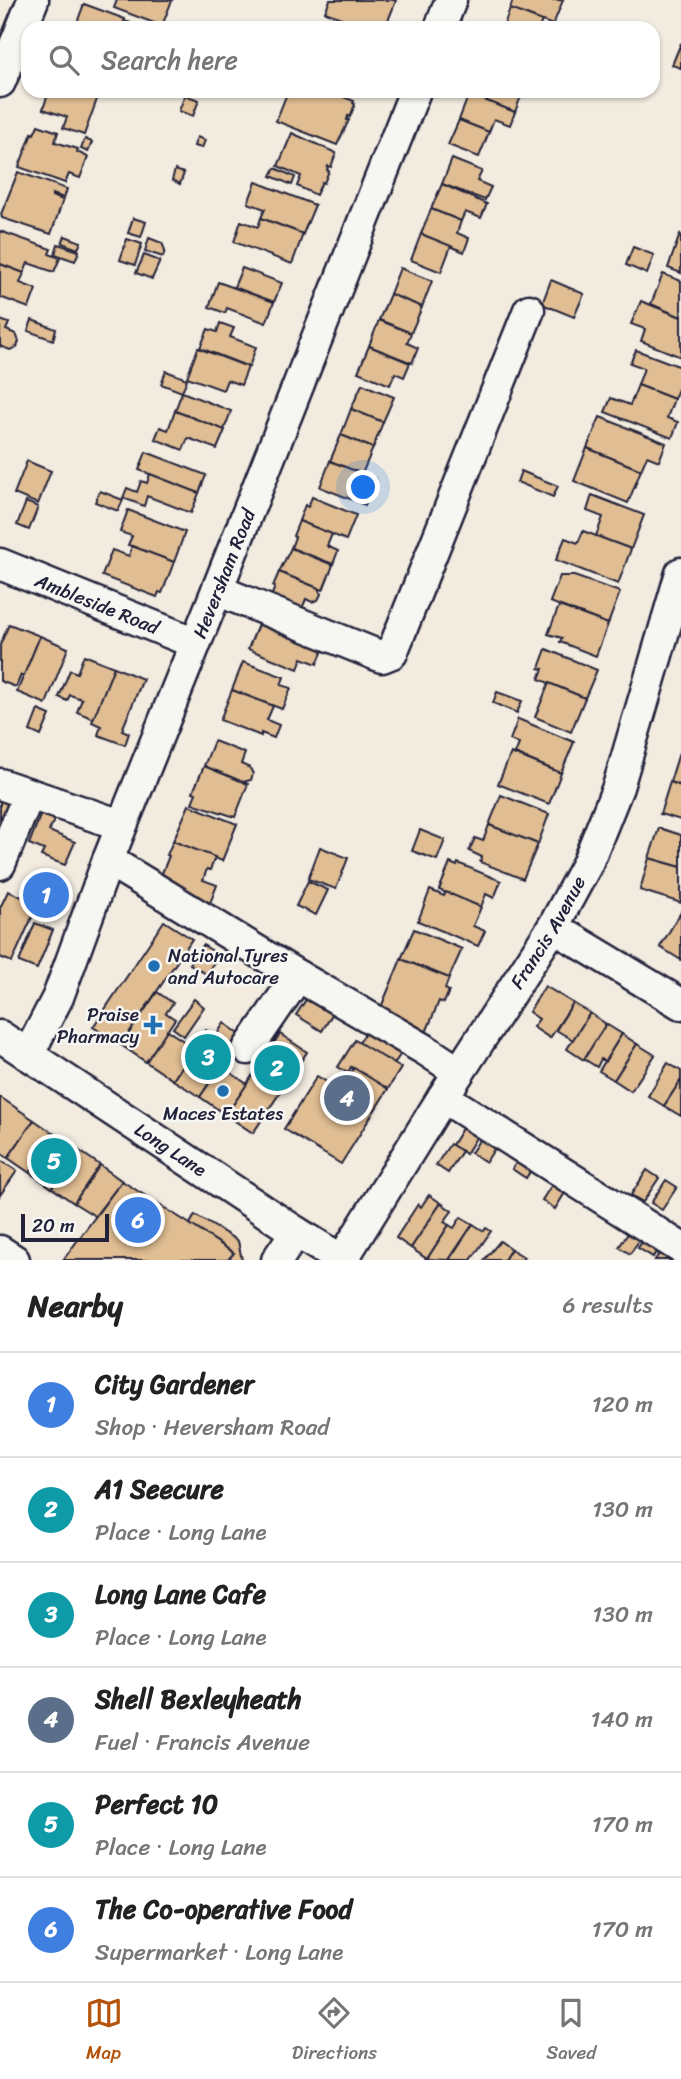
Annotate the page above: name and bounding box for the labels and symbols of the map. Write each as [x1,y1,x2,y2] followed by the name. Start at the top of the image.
[346,470,380,504] your location
[183,502,265,644] street label: Heversham Road
[29,564,166,645] street label: Ambleside Road
[23,869,69,921] pin: 1
[501,870,595,996] street label: Francis Avenue
[168,939,288,994] place label: National Tyres and Autocare
[146,958,162,974] marker: National Tyres and Autocare
[57,998,139,1053] place label: Praise Pharmacy
[145,1017,161,1033] marker: Praise Pharmacy
[185,1031,231,1083] pin: 3
[254,1042,300,1094] pin: 2
[324,1072,370,1124] pin: 4
[215,1083,231,1099] marker: Maces Estates
[163,1097,283,1130] place label: Maces Estates
[128,1113,214,1186] street label: Long Lane
[31,1135,77,1187] pin: 5
[115,1194,161,1246] pin: 6
[21,1211,108,1243] scale bar

